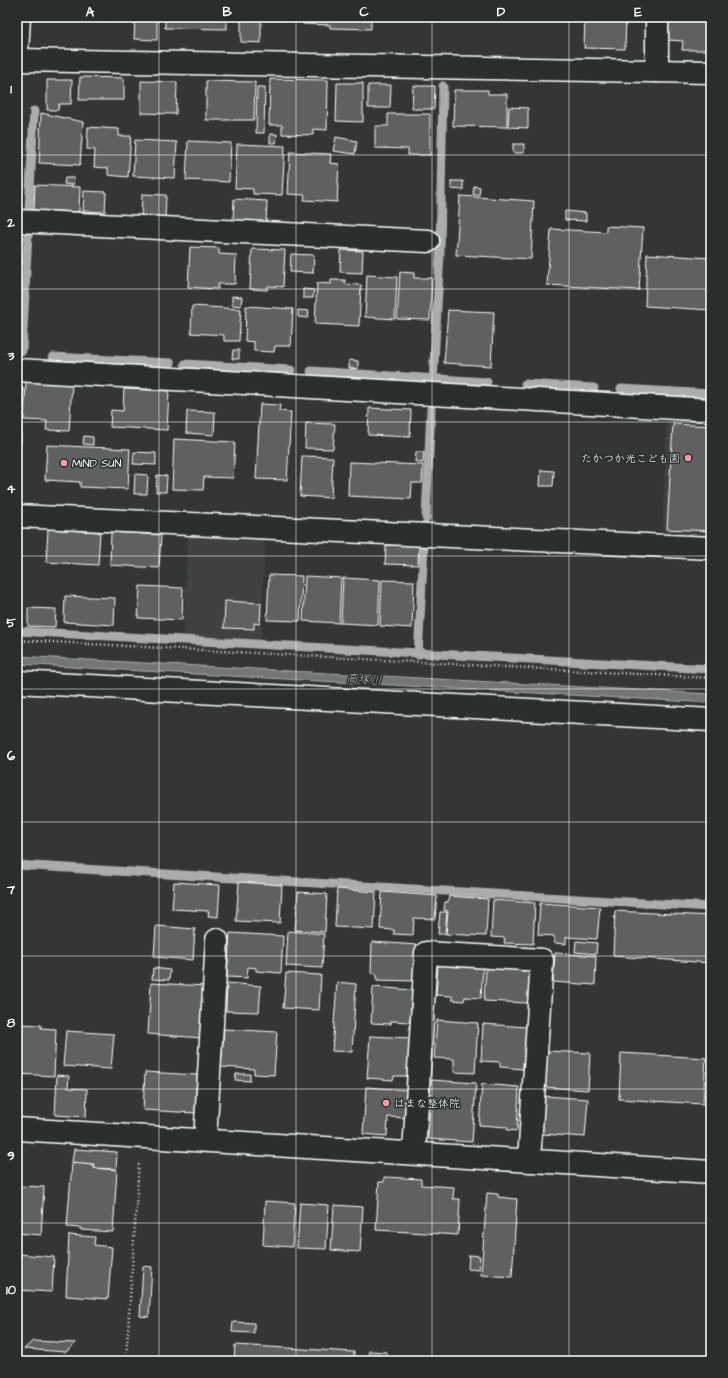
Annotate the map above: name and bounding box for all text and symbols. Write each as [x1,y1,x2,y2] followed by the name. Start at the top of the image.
[86,3,95,21] text: A
[222,3,232,21] text: B
[359,3,369,21] text: C
[497,3,506,21] text: D
[634,3,642,21] text: E
[10,80,12,98] text: 1
[6,214,15,232] text: 2
[7,347,15,365] text: 3
[581,451,680,466] place label: たかつか光こども園
[683,453,693,463] marker: たかつか光こども園
[72,456,121,471] place label: MIND SUN
[59,458,69,468] marker: MIND SUN
[7,480,16,498] text: 4
[6,614,16,632] text: 5
[346,670,382,689] water label: 高塚川
[7,747,16,765] text: 6
[6,881,16,899] text: 7
[7,1014,16,1032] text: 8
[394,1096,460,1111] place label: はまな整体院
[381,1098,391,1108] marker: はまな整体院
[7,1147,15,1165] text: 9
[6,1281,17,1299] text: 10

